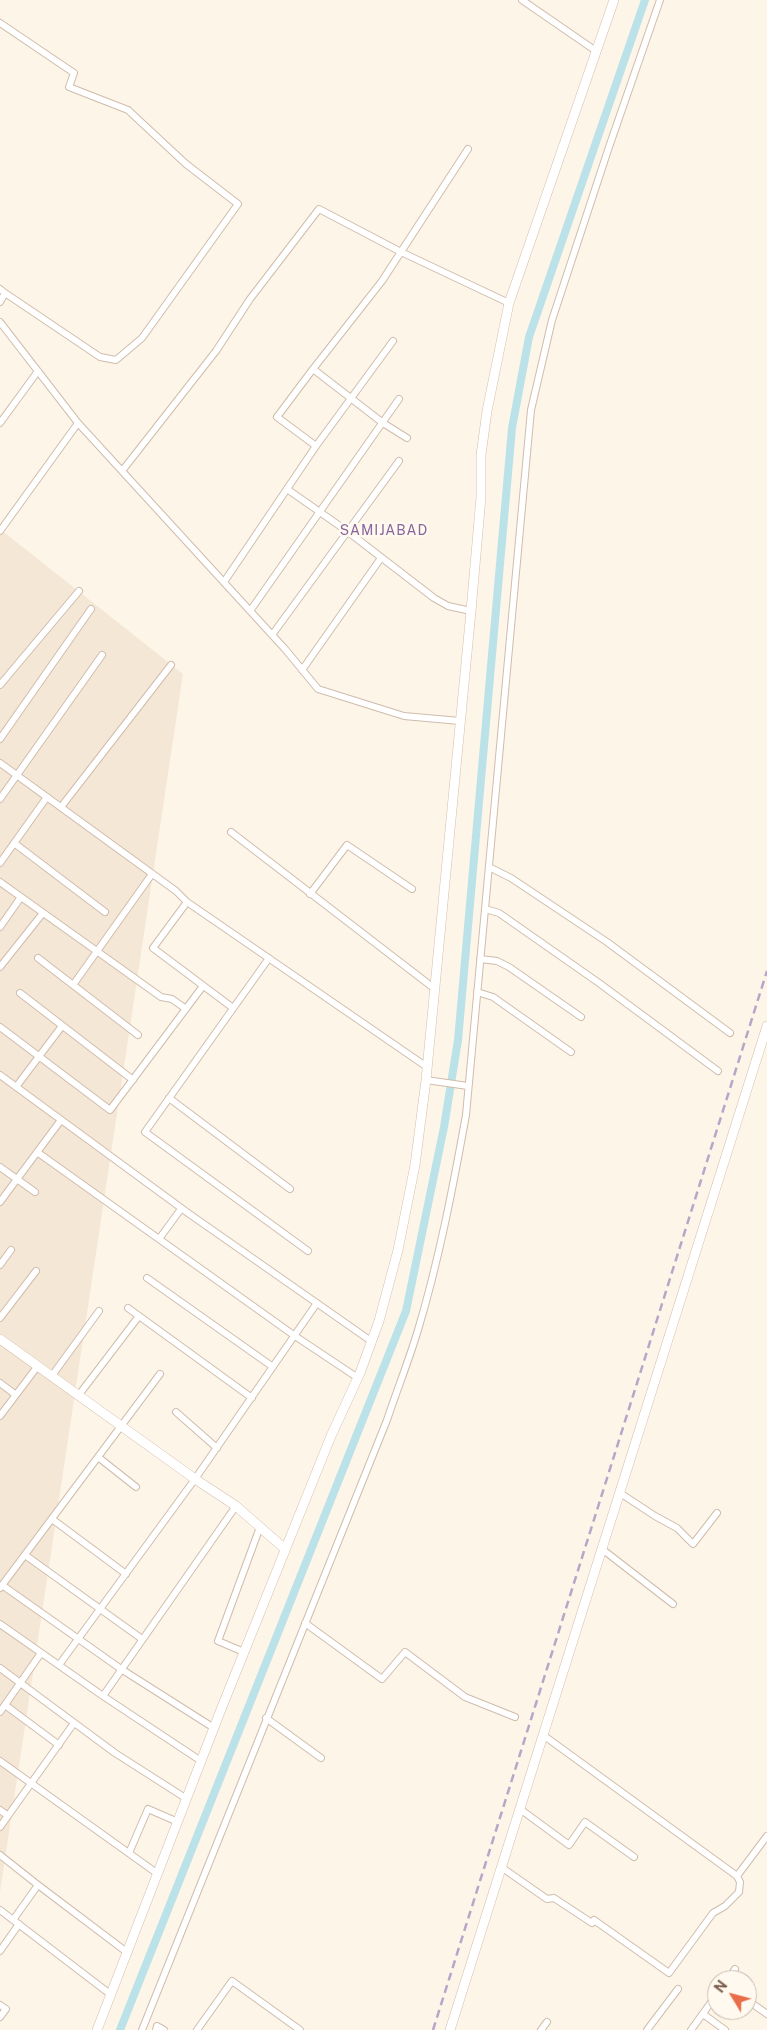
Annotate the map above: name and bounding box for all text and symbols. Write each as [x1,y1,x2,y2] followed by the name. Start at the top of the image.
[339,523,429,539] district label: SAMIJABAD
[707,1970,757,2020] north arrow
[711,1977,730,1996] text: N

